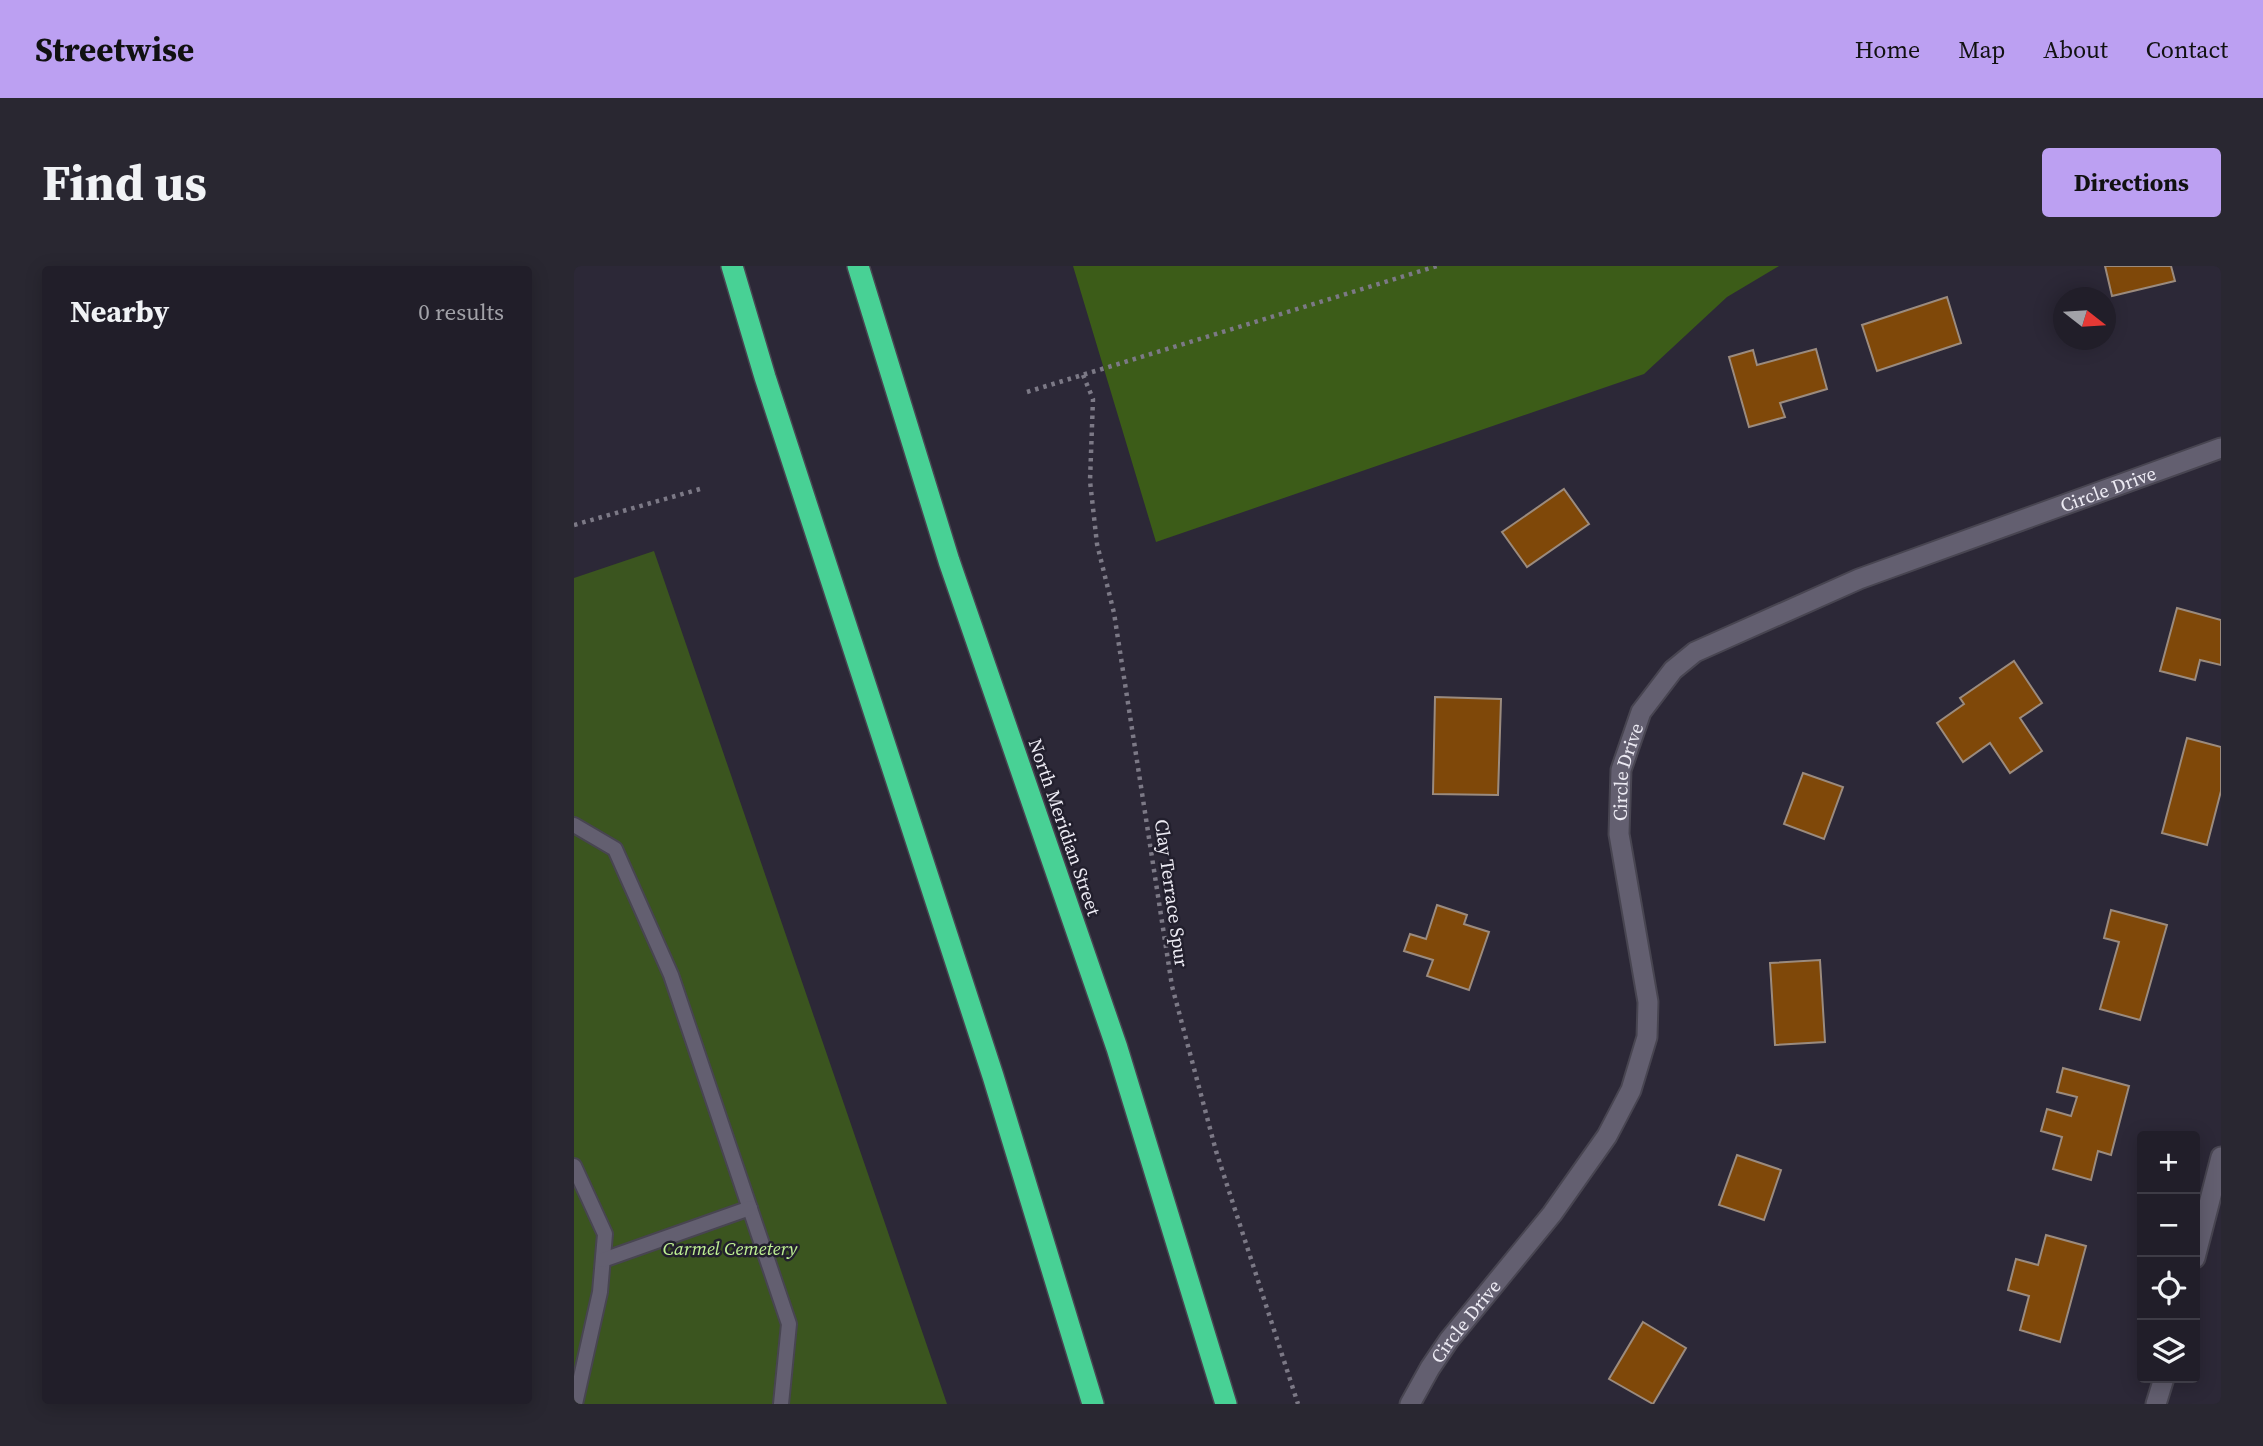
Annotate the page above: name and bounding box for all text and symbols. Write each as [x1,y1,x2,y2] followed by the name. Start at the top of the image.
[35,27,194,72] text: Streetwise
[1855,33,1920,66] text: Home
[1958,33,2005,66] text: Map
[2043,33,2108,66] text: About
[2146,33,2228,66] text: Contact
[2042,148,2221,217] button: Directions
[42,149,207,216] text: Find us
[2053,287,2116,350] north arrow
[70,291,169,332] text: Nearby
[418,296,504,328] text: 0 results
[2057,460,2160,518] street label: Circle Drive
[1606,719,1649,822] street label: Circle Drive
[1022,735,1108,920] street label: North Meridian Street
[1149,817,1195,969] street label: Clay Terrace Spur
[2137,1131,2200,1383] map controls
[2137,1131,2200,1194] button: +
[2137,1194,2200,1257] button: −
[663,1235,798,1261] park label: Carmel Cemetery
[2137,1257,2200,1320] button: locate
[1424,1274,1507,1368] street label: Circle Drive
[2137,1320,2200,1383] button: layers

